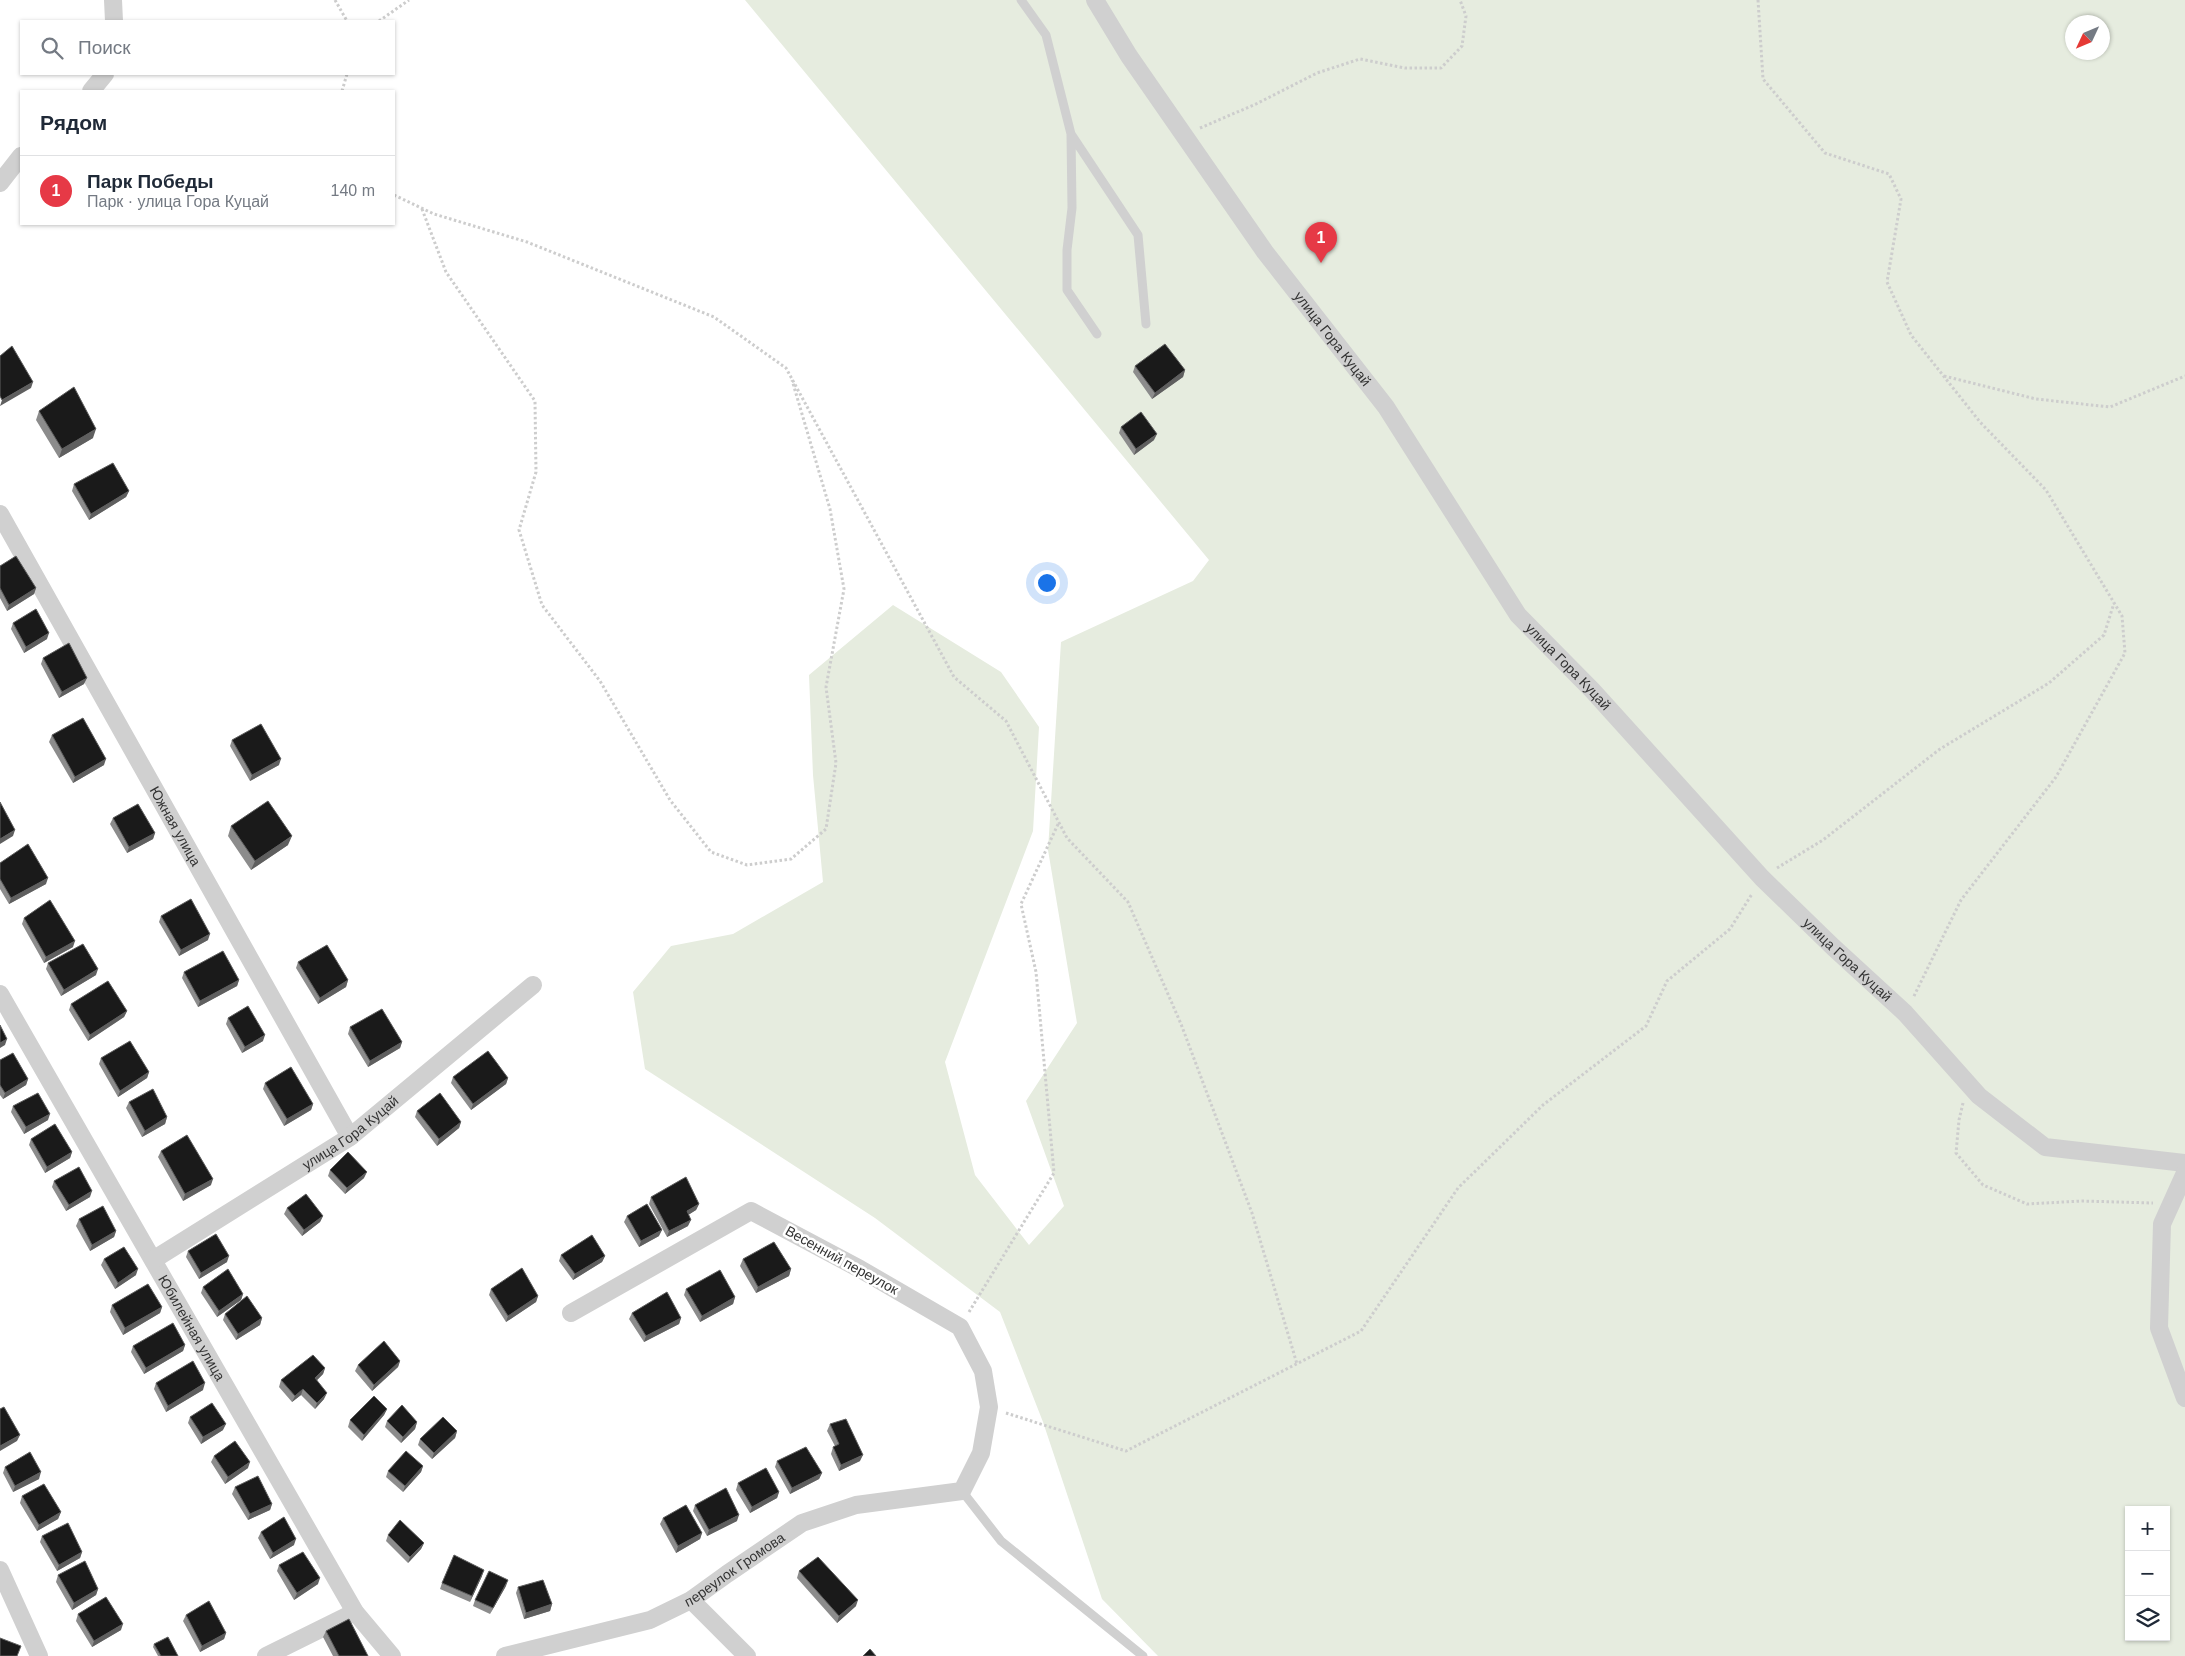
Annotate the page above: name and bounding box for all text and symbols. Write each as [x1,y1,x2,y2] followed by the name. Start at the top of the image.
[2065,15,2110,60] north arrow
[20,20,395,75] search box
[38,34,66,62] icon: search
[78,37,131,58] text: Поиск
[40,111,107,134] text: Рядом
[87,171,213,192] text: Парк Победы
[52,182,60,199] text: 1
[331,182,375,199] text: 140 m
[87,193,269,210] text: Парк · улица Гора Куцай
[1305,222,1337,263] pin: 1
[1291,288,1374,389] street label: улица Гора Куцай
[1034,570,1060,596] your location
[1522,620,1614,713] street label: улица Гора Куцай
[147,783,204,869] street label: Южная улица
[1800,914,1895,1005] street label: улица Гора Куцай
[299,1092,402,1173] street label: улица Гора Куцай
[783,1222,902,1298] street label: Весенний переулок
[155,1272,229,1384] street label: Юбилейная улица
[2125,1506,2170,1641] map controls
[2125,1506,2170,1551] button: +
[682,1529,788,1610] street label: переулок Громова
[2125,1551,2170,1596] button: −
[2125,1596,2170,1641] button: layers

